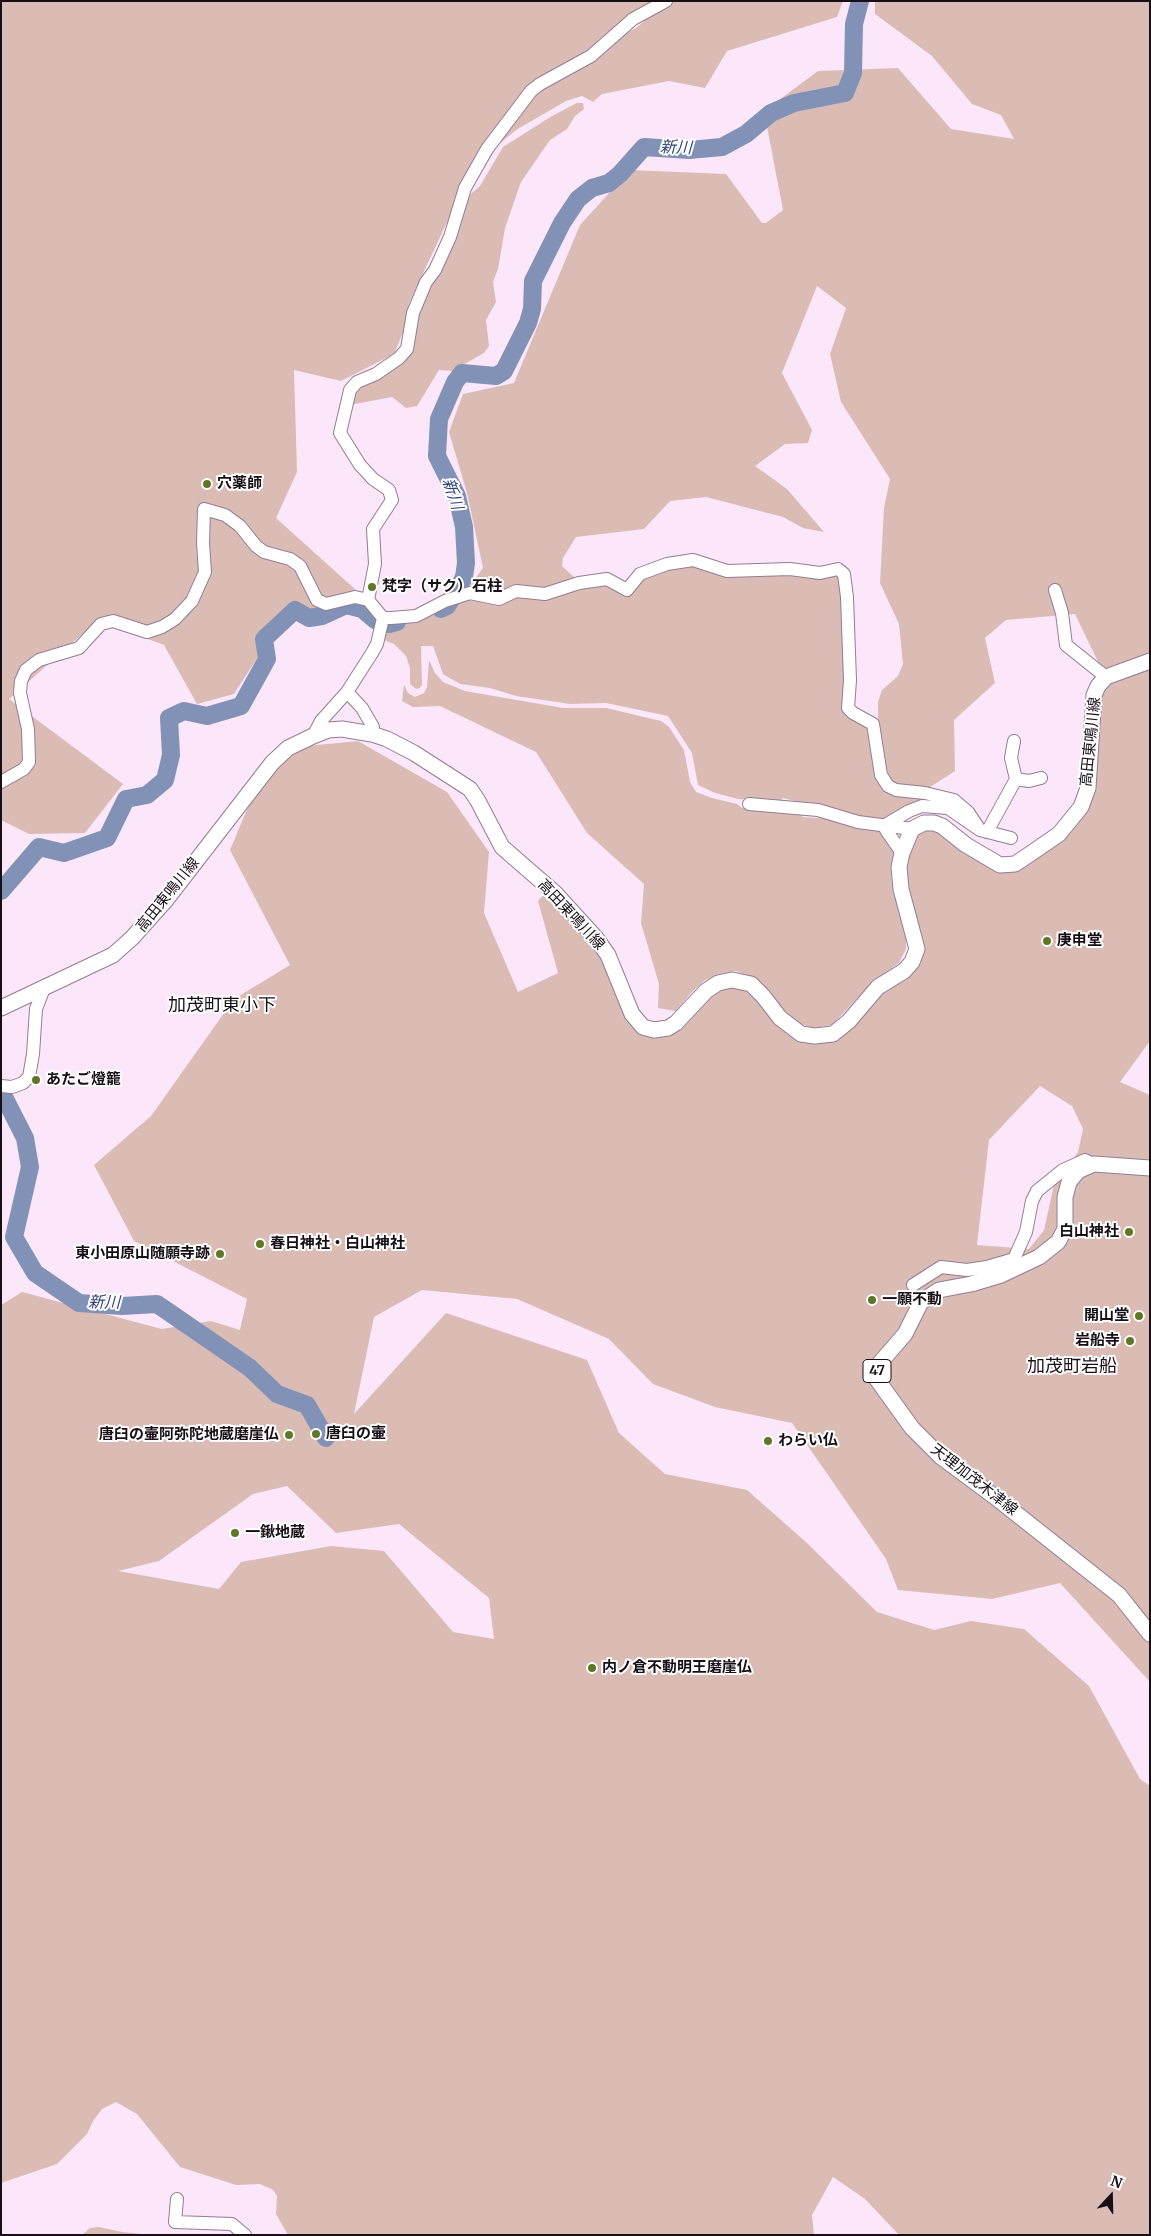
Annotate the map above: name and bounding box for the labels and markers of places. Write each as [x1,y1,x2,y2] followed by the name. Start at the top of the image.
[217,475,262,493] place label: 穴薬師
[201,478,213,490] marker: 穴薬師
[382,578,502,596] place label: 梵字（サク）石柱
[366,581,378,593] marker: 梵字（サク）石柱
[1057,932,1102,950] place label: 庚申堂
[1041,935,1053,947] marker: 庚申堂
[46,1071,121,1089] place label: あたご燈籠
[30,1074,42,1086] marker: あたご燈籠
[1059,1223,1119,1241] place label: 白山神社
[1123,1226,1135,1238] marker: 白山神社
[270,1235,405,1253] place label: 春日神社・白山神社
[254,1238,266,1250] marker: 春日神社・白山神社
[75,1245,210,1263] place label: 東小田原山随願寺跡
[214,1248,226,1260] marker: 東小田原山随願寺跡
[882,1291,942,1309] place label: 一願不動
[866,1294,878,1306] marker: 一願不動
[1084,1307,1129,1325] place label: 開山堂
[1133,1310,1145,1322] marker: 開山堂
[1075,1332,1120,1350] place label: 岩船寺
[1124,1335,1136,1347] marker: 岩船寺
[326,1425,386,1443] place label: 唐臼の壷
[99,1426,279,1444] place label: 唐臼の壷阿弥陀地蔵磨崖仏
[310,1428,322,1440] marker: 唐臼の壷
[283,1429,295,1441] marker: 唐臼の壷阿弥陀地蔵磨崖仏
[778,1432,838,1450] place label: わらい仏
[762,1435,774,1447] marker: わらい仏
[245,1524,305,1542] place label: 一鍬地蔵
[229,1527,241,1539] marker: 一鍬地蔵
[602,1659,752,1677] place label: 内ノ倉不動明王磨崖仏
[586,1662,598,1674] marker: 内ノ倉不動明王磨崖仏

